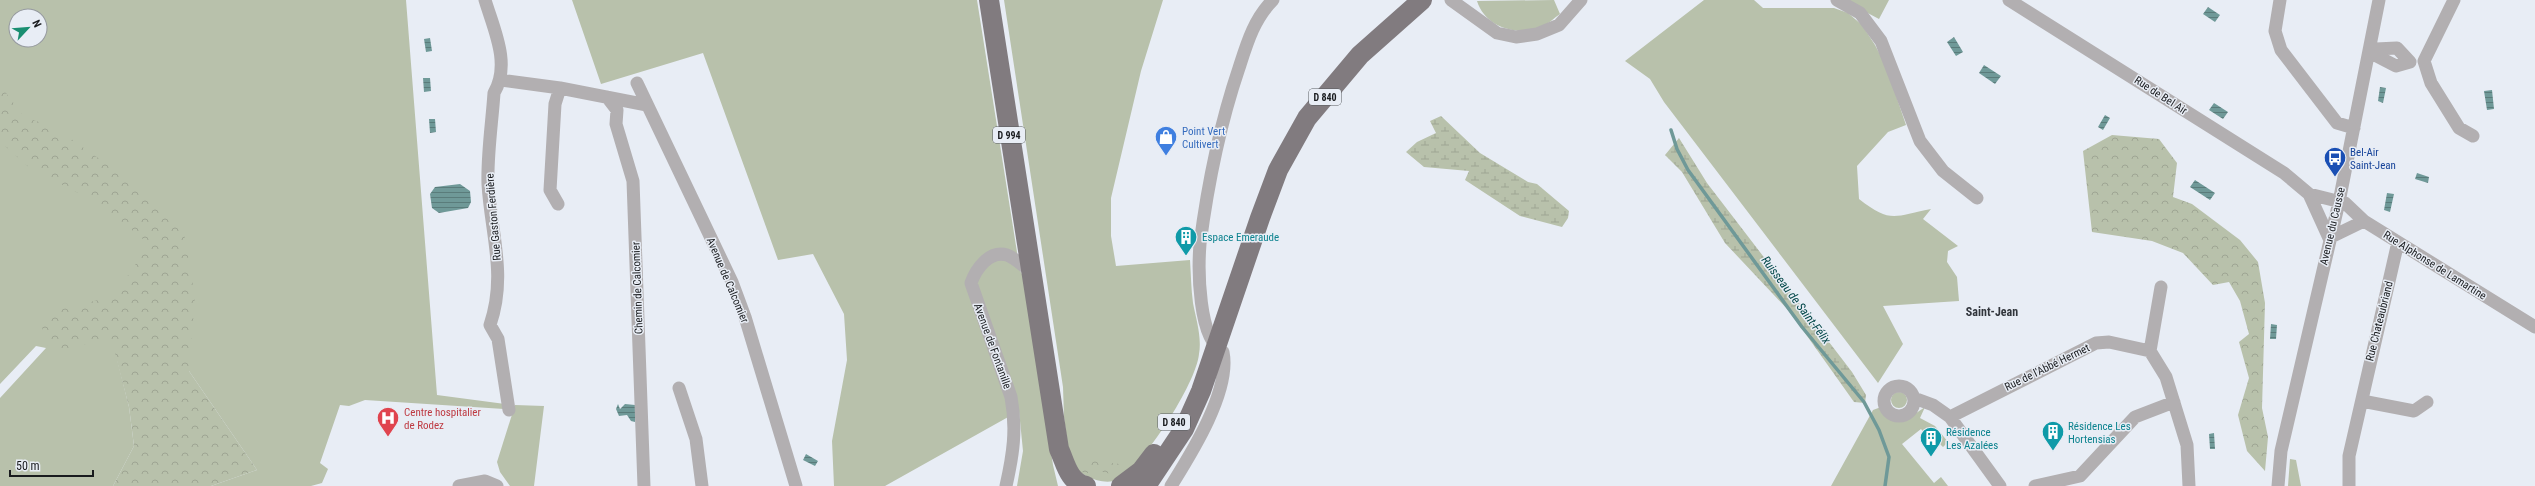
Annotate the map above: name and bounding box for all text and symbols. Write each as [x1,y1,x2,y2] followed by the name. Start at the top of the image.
[8,8,48,48] north arrow
[29,18,44,30] text: N
[2132,74,2190,118] street label: Rue de Bel Air
[1309,89,1341,105] road number: D 840
[1153,124,1179,157] shop icon: Point Vert Cultivert
[1182,125,1225,151] place label: Point Vert Cultivert
[993,127,1025,143] road number: D 994
[2322,145,2348,178] bus stop icon: Bel-Air Saint-Jean
[2350,146,2396,172] place label: Bel-Air Saint-Jean
[483,173,504,261] street label: Rue Gaston Ferdière
[2317,186,2348,266] street label: Avenue du Causse
[1173,224,1199,257] building icon: Espace Emeraude
[2381,228,2489,302] street label: Rue Alphonse de Lamartine
[1202,231,1279,244] place label: Espace Emeraude
[704,236,752,325] street label: Avenue de Calcomier
[629,241,646,334] street label: Chemin de Calcomier
[1758,253,1834,347] water label: Ruisseau de Saint-Félix
[2363,280,2396,362] street label: Rue Chateaubriand
[971,302,1014,391] street label: Avenue de Fontanille
[1966,305,2018,319] district label: Saint-Jean
[2003,341,2092,394] street label: Rue de l'Abbé Hermet
[375,405,401,438] hospital icon: Centre hospitalier de Rodez
[404,406,481,432] place label: Centre hospitalier de Rodez
[1158,414,1190,430] road number: D 840
[2040,419,2066,452] building icon: Résidence Les Hortensias
[2068,420,2131,446] place label: Résidence Les Hortensias
[1918,425,1944,458] building icon: Résidence Les Azalées
[1946,426,1998,452] place label: Résidence Les Azalées
[10,452,93,478] scale bar
[16,459,40,473] text: 50 m

